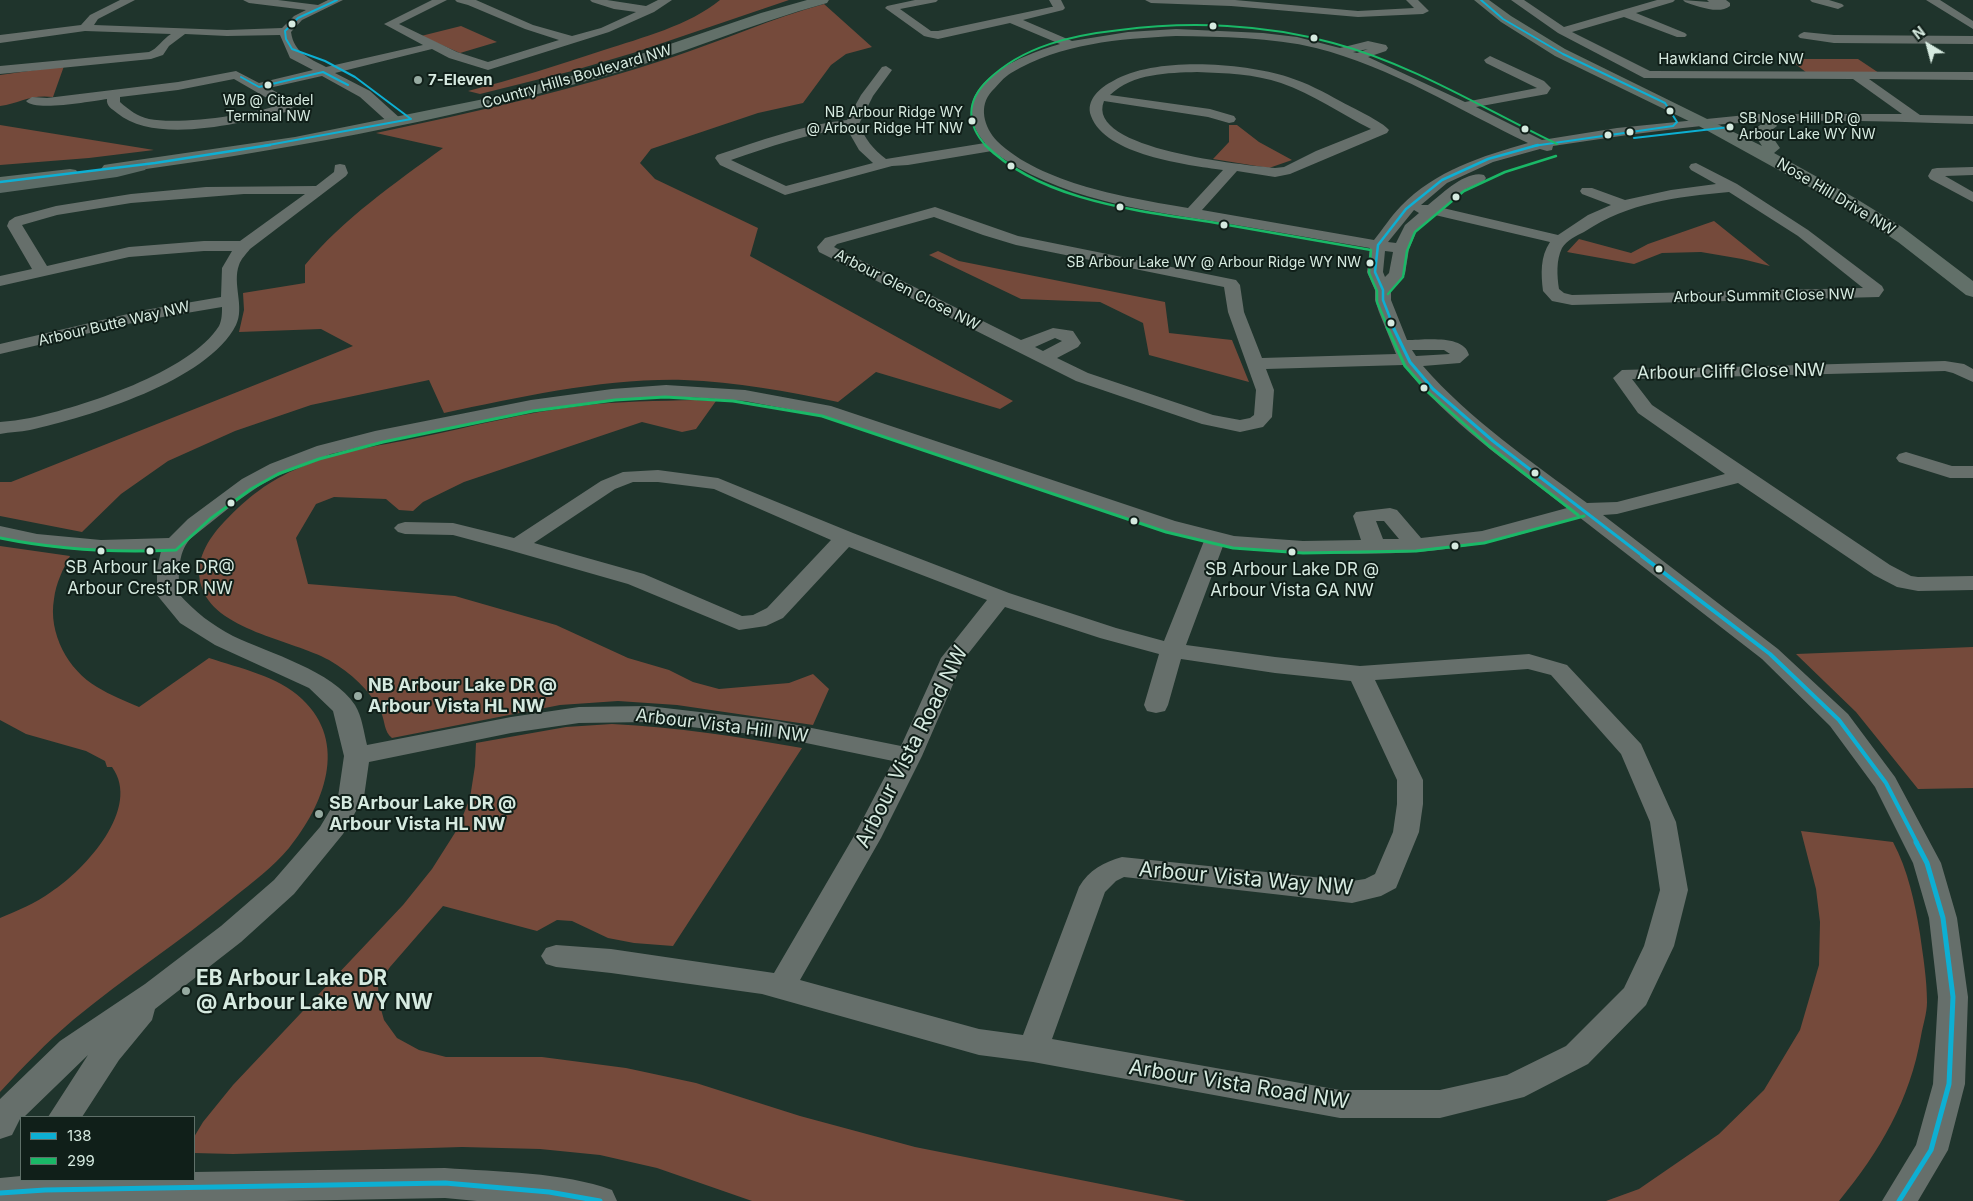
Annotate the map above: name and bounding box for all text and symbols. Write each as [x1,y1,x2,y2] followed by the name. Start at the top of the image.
[287,19,297,29] unlabelled marker
[1903,20,1953,70] north arrow
[1208,21,1218,31] unlabelled marker
[1909,23,1928,43] text: N
[1309,33,1319,43] unlabelled marker
[480,41,674,113] street label: Country Hills Boulevard NW
[1658,50,1804,68] street label: Hawkland Circle NW
[428,71,493,89] place label: 7-Eleven
[412,74,424,86] marker: 7-Eleven
[263,80,273,90] marker: WB @ Citadel Terminal NW
[223,93,313,125] place label: WB @ Citadel Terminal NW
[807,105,963,138] place label: NB Arbour Ridge WY @ Arbour Ridge HT NW
[1665,106,1675,116] unlabelled marker
[1739,111,1875,144] place label: SB Nose Hill DR @ Arbour Lake WY NW
[967,116,977,126] marker: NB Arbour Ridge WY @ Arbour Ridge HT NW
[1725,122,1735,132] marker: SB Nose Hill DR @ Arbour Lake WY NW
[1520,124,1530,134] unlabelled marker
[1625,127,1635,137] unlabelled marker
[1603,130,1613,140] unlabelled marker
[1774,155,1898,239] street label: Nose Hill Drive NW
[1006,161,1016,171] unlabelled marker
[1451,192,1461,202] unlabelled marker
[1115,202,1125,212] unlabelled marker
[1219,220,1229,230] unlabelled marker
[831,246,983,334] street label: Arbour Glen Close NW
[1067,255,1361,271] place label: SB Arbour Lake WY @ Arbour Ridge WY NW
[1365,258,1375,268] marker: SB Arbour Lake WY @ Arbour Ridge WY NW
[1673,285,1855,307] street label: Arbour Summit Close NW
[36,298,192,350] street label: Arbour Butte Way NW
[1386,318,1396,328] unlabelled marker
[1637,360,1825,384] street label: Arbour Cliff Close NW
[1419,383,1429,393] unlabelled marker
[1530,468,1540,478] unlabelled marker
[226,498,236,508] unlabelled marker
[1129,516,1139,526] unlabelled marker
[1450,541,1460,551] unlabelled marker
[96,546,106,556] unlabelled marker
[145,546,155,556] marker: SB Arbour Lake DR@ Arbour Crest DR NW
[1287,547,1297,557] marker: SB Arbour Lake DR @ Arbour Vista GA NW
[65,558,235,598] place label: SB Arbour Lake DR@ Arbour Crest DR NW
[1205,560,1379,600] place label: SB Arbour Lake DR @ Arbour Vista GA NW
[1654,564,1664,574] unlabelled marker
[850,642,974,852] street label: Arbour Vista Road NW
[368,675,557,718] place label: NB Arbour Lake DR @ Arbour Vista HL NW
[352,690,364,702] marker: NB Arbour Lake DR @ Arbour Vista HL NW
[634,705,810,747] street label: Arbour Vista Hill NW
[329,793,516,836] place label: SB Arbour Lake DR @ Arbour Vista HL NW
[313,808,325,820] marker: SB Arbour Lake DR @ Arbour Vista HL NW
[1138,857,1354,901] street label: Arbour Vista Way NW
[196,966,433,1016] place label: EB Arbour Lake DR @ Arbour Lake WY NW
[180,985,192,997] marker: EB Arbour Lake DR @ Arbour Lake WY NW
[1127,1055,1351,1115] street label: Arbour Vista Road NW
[20,1116,195,1181] legend
[67,1126,92,1145] text: 138
[67,1151,95,1170] text: 299

